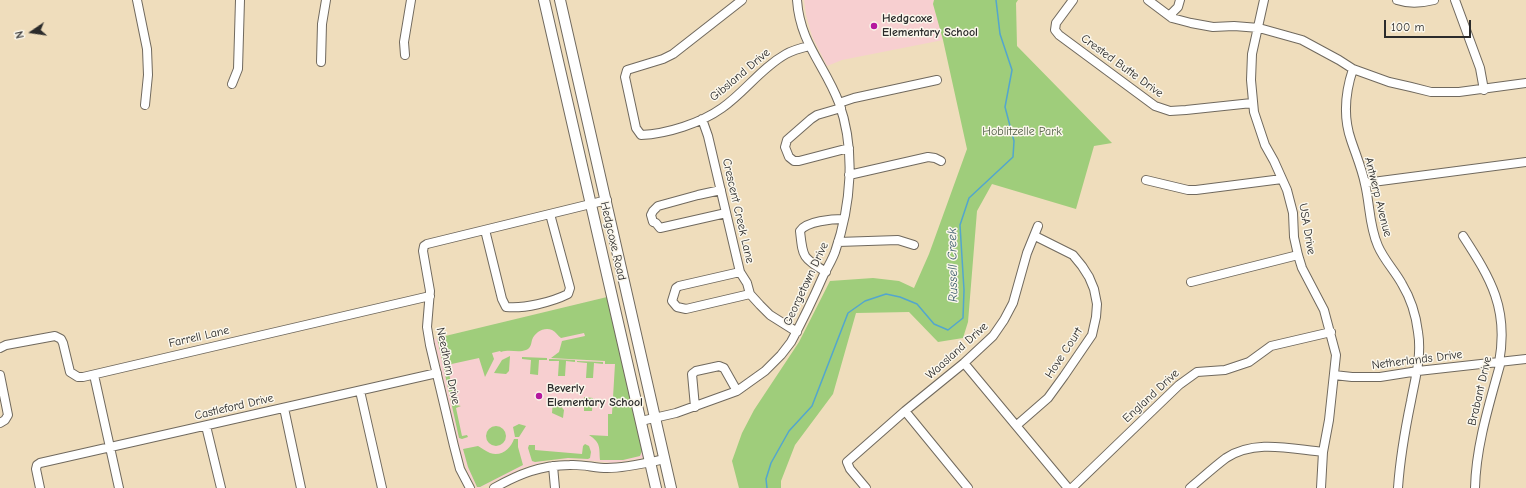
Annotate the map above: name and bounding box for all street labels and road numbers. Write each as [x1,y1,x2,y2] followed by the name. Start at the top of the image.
[1078,31,1166,101] street label: Crested Butte Drive
[707,46,773,104] street label: Gibsland Drive
[1361,156,1395,238] street label: Antwerp Avenue
[719,157,757,265] street label: Crescent Creek Lane
[597,200,629,282] street label: Hedgcoxe Road
[1295,202,1319,256] street label: USA Drive
[780,240,832,328] street label: Georgetown Drive
[923,319,991,383] street label: Waasland Drive
[167,323,231,351] street label: Farrell Lane
[1042,325,1086,381] street label: Hove Court
[433,326,463,406] street label: Needham Drive
[1371,347,1463,373] street label: Netherlands Drive
[1465,355,1495,427] street label: Brabant Drive
[1120,366,1182,426] street label: England Drive
[193,391,275,423] street label: Castleford Drive

